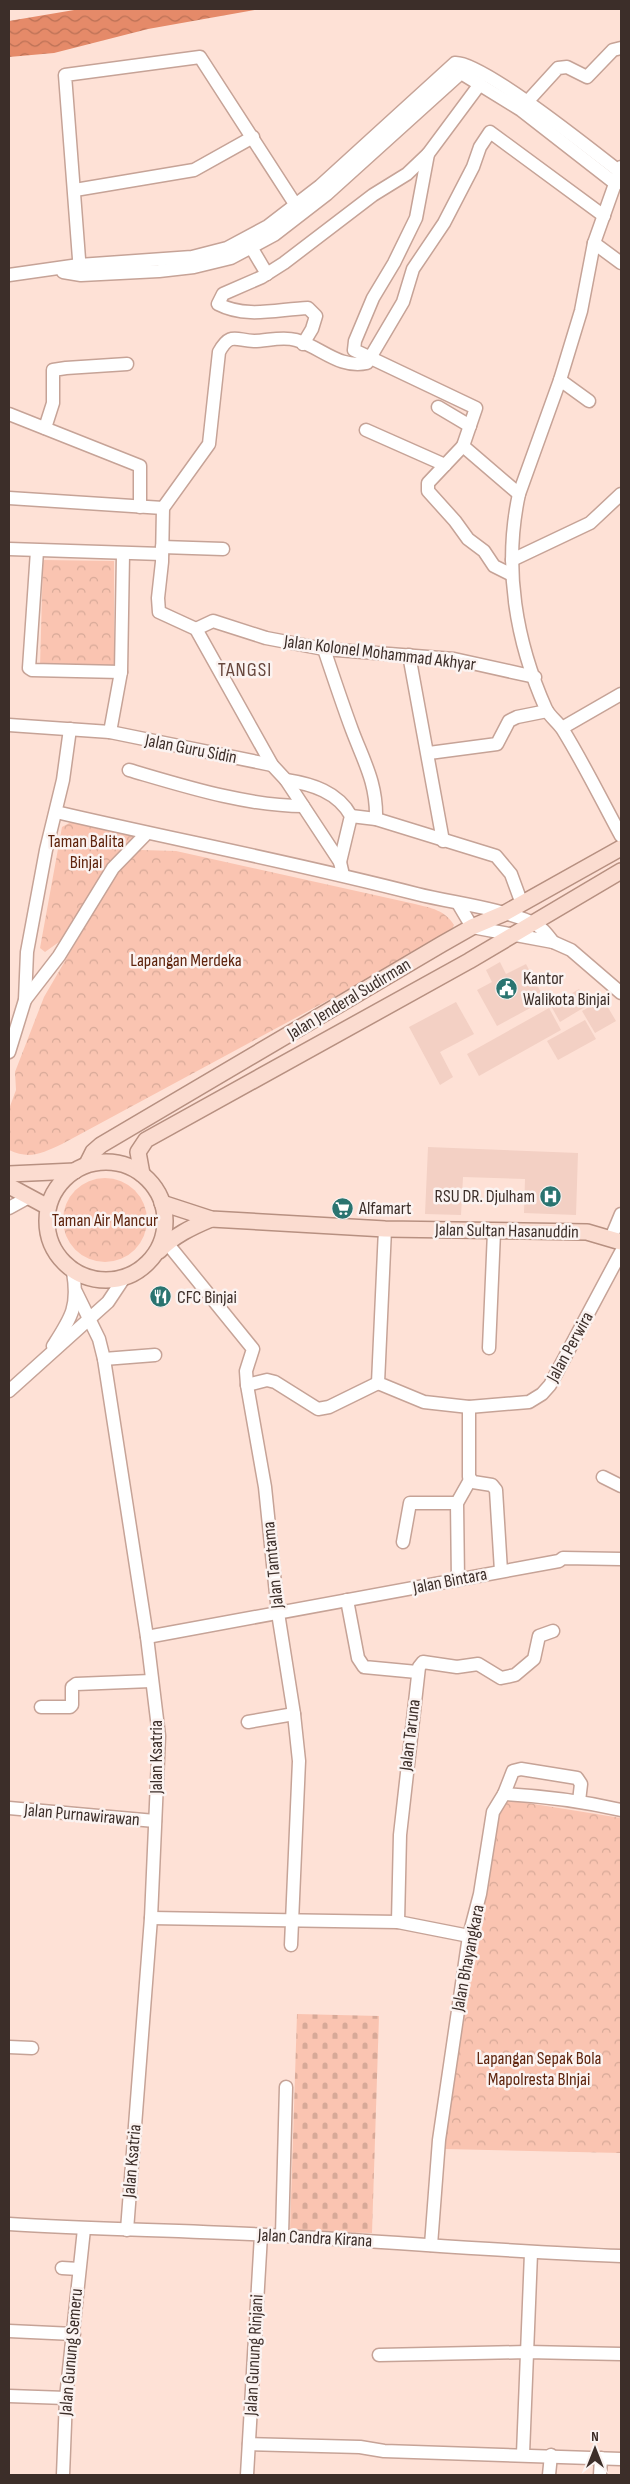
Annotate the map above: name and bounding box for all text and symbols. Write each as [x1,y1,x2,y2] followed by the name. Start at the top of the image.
[282,631,477,675] street label: Jalan Kolonel Mohammad Akhyar
[218,658,272,682] district label: TANGSI
[142,730,239,768] street label: Jalan Guru Sidin
[48,831,124,873] park label: Taman Balita Binjai
[130,950,242,971] park label: Lapangan Merdeka
[283,954,415,1045] street label: Jalan Jenderal Sudirman
[523,968,610,1010] place label: Kantor Walikota Binjai
[495,976,519,1000] public building icon: Kantor Walikota Binjai
[539,1184,563,1208] hospital icon: RSU DR. Djulham
[435,1186,535,1207] place label: RSU DR. Djulham
[331,1196,355,1220] supermarket icon: Alfamart
[358,1198,412,1219] place label: Alfamart
[52,1210,158,1231] park label: Taman Air Mancur
[434,1219,579,1243] street label: Jalan Sultan Hasanuddin
[149,1285,173,1309] restaurant icon: CFC Binjai
[177,1287,237,1308] place label: CFC Binjai
[542,1308,598,1387] street label: Jalan Perwira
[258,1521,288,1610] street label: Jalan Tamtama
[410,1564,489,1599] street label: Jalan Bintara
[395,1698,425,1773] street label: Jalan Taruna
[146,1720,167,1795] street label: Jalan Ksatria
[22,1799,141,1831] street label: Jalan Purnawirawan
[447,1903,489,2014] street label: Jalan Bhayangkara
[477,2048,602,2090] park label: Lapangan Sepak Bola Mapolresta BInjai
[118,2123,146,2200] street label: Jalan Ksatria
[256,2224,373,2251] street label: Jalan Candra Kirana
[55,2288,87,2417] street label: Jalan Gunung Semeru
[240,2294,268,2417] street label: Jalan Gunung Rinjani
[570,2424,620,2474] north arrow
[591,2428,599,2445] text: N

